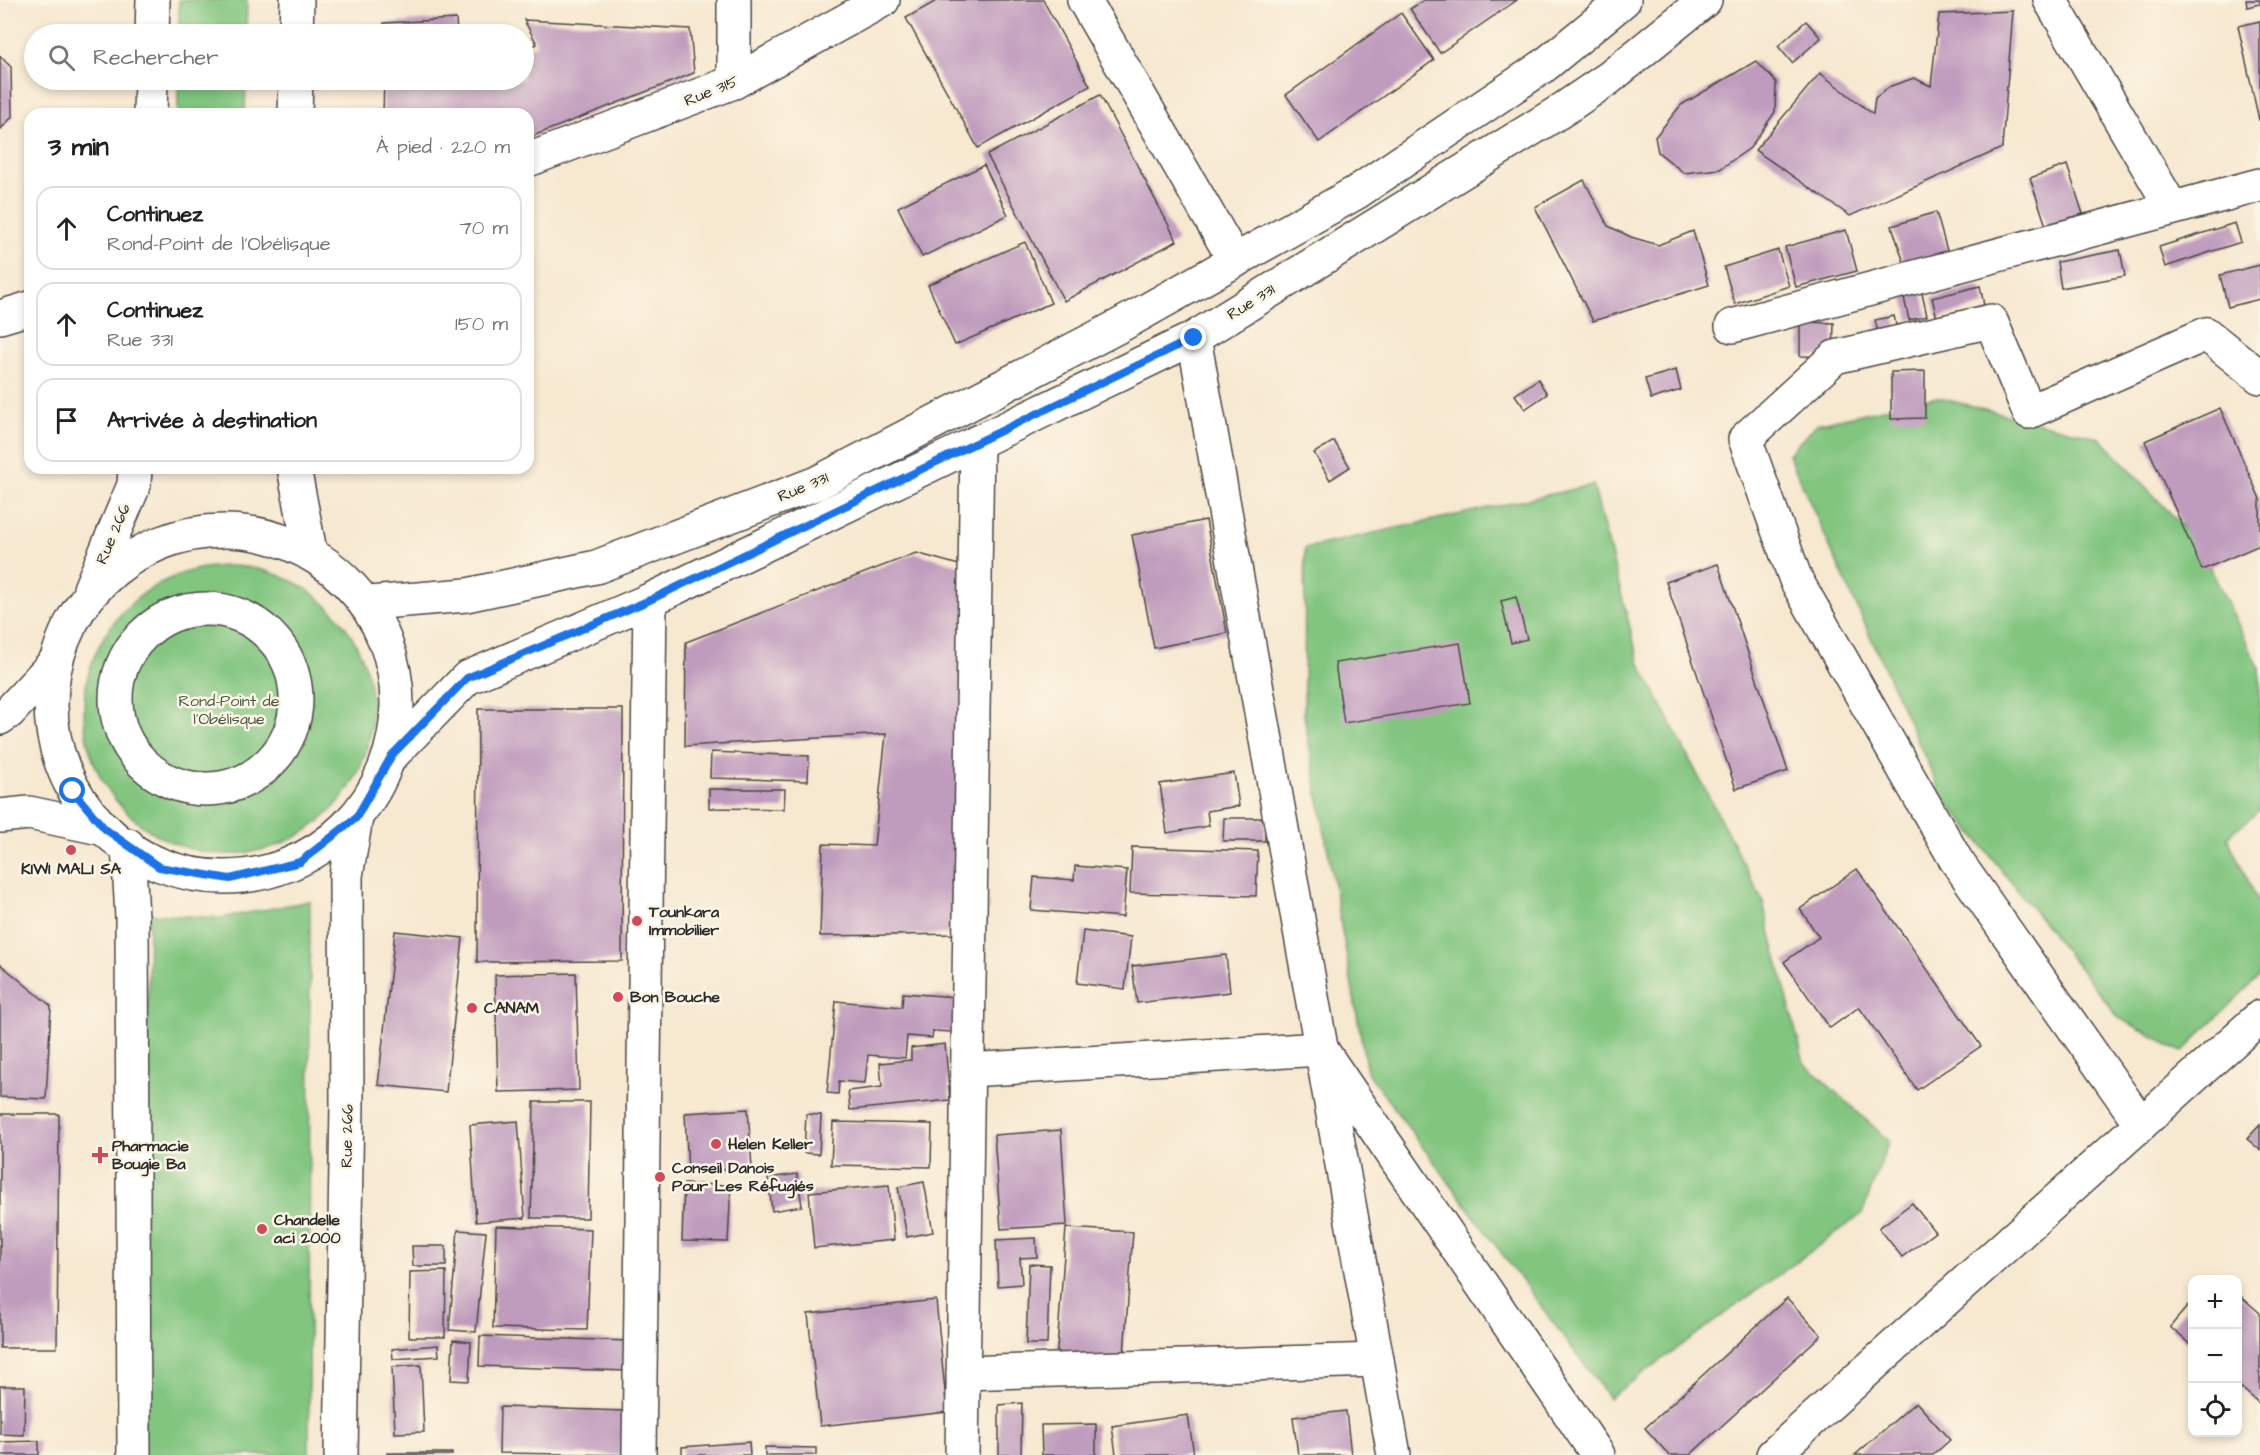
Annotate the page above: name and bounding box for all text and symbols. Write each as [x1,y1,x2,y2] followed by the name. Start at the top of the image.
[24,24,534,90] search box
[45,41,78,74] icon: search
[93,42,218,73] text: Rechercher
[681,70,742,112] street label: Rue 315
[48,129,109,165] text: 3 min
[376,133,510,161] text: À pied · 220 m
[107,199,203,230] text: Continuez
[50,212,83,245] icon: ahead
[460,214,508,242] text: 70 m
[107,230,330,258] text: Rond-Point de l'Obélisque
[1223,279,1279,325] street label: Rue 331
[107,295,203,326] text: Continuez
[50,308,83,341] icon: ahead
[455,310,508,338] text: 150 m
[1180,324,1206,350] route end
[107,326,173,354] text: Rue 331
[50,404,83,437] icon: arrive
[107,405,317,436] text: Arrivée à destination
[774,467,832,507] street label: Rue 331
[90,500,136,568] street label: Rue 266
[179,690,280,730] park label: Rond-Point de l'Obélisque
[59,777,85,803] route start
[64,843,78,857] marker: KIWI MALI SA
[21,858,122,880] place label: KIWI MALI SA
[648,901,720,941] place label: Tounkara Immobilier
[630,914,644,928] marker: Tounkara Immobilier
[630,986,720,1008] place label: Bon Bouche
[611,990,625,1004] marker: Bon Bouche
[484,997,539,1019] place label: CANAM
[465,1001,479,1015] marker: CANAM
[335,1104,359,1168] street label: Rue 266
[728,1133,813,1155] place label: Helen Keller
[112,1135,189,1177] place label: Pharmacie Bougie Ba
[709,1137,723,1151] marker: Helen Keller
[93,1148,107,1162] marker: Pharmacie Bougie Ba
[672,1157,814,1199] place label: Conseil Danois Pour Les Réfugiés
[653,1170,667,1184] marker: Conseil Danois Pour Les Réfugiés
[273,1209,341,1249] place label: Chandelle aci 2000
[255,1222,269,1236] marker: Chandelle aci 2000
[2188,1275,2242,1437] map controls
[2188,1275,2242,1329] button: +
[2188,1329,2242,1383] button: −
[2188,1383,2242,1437] button: locate

